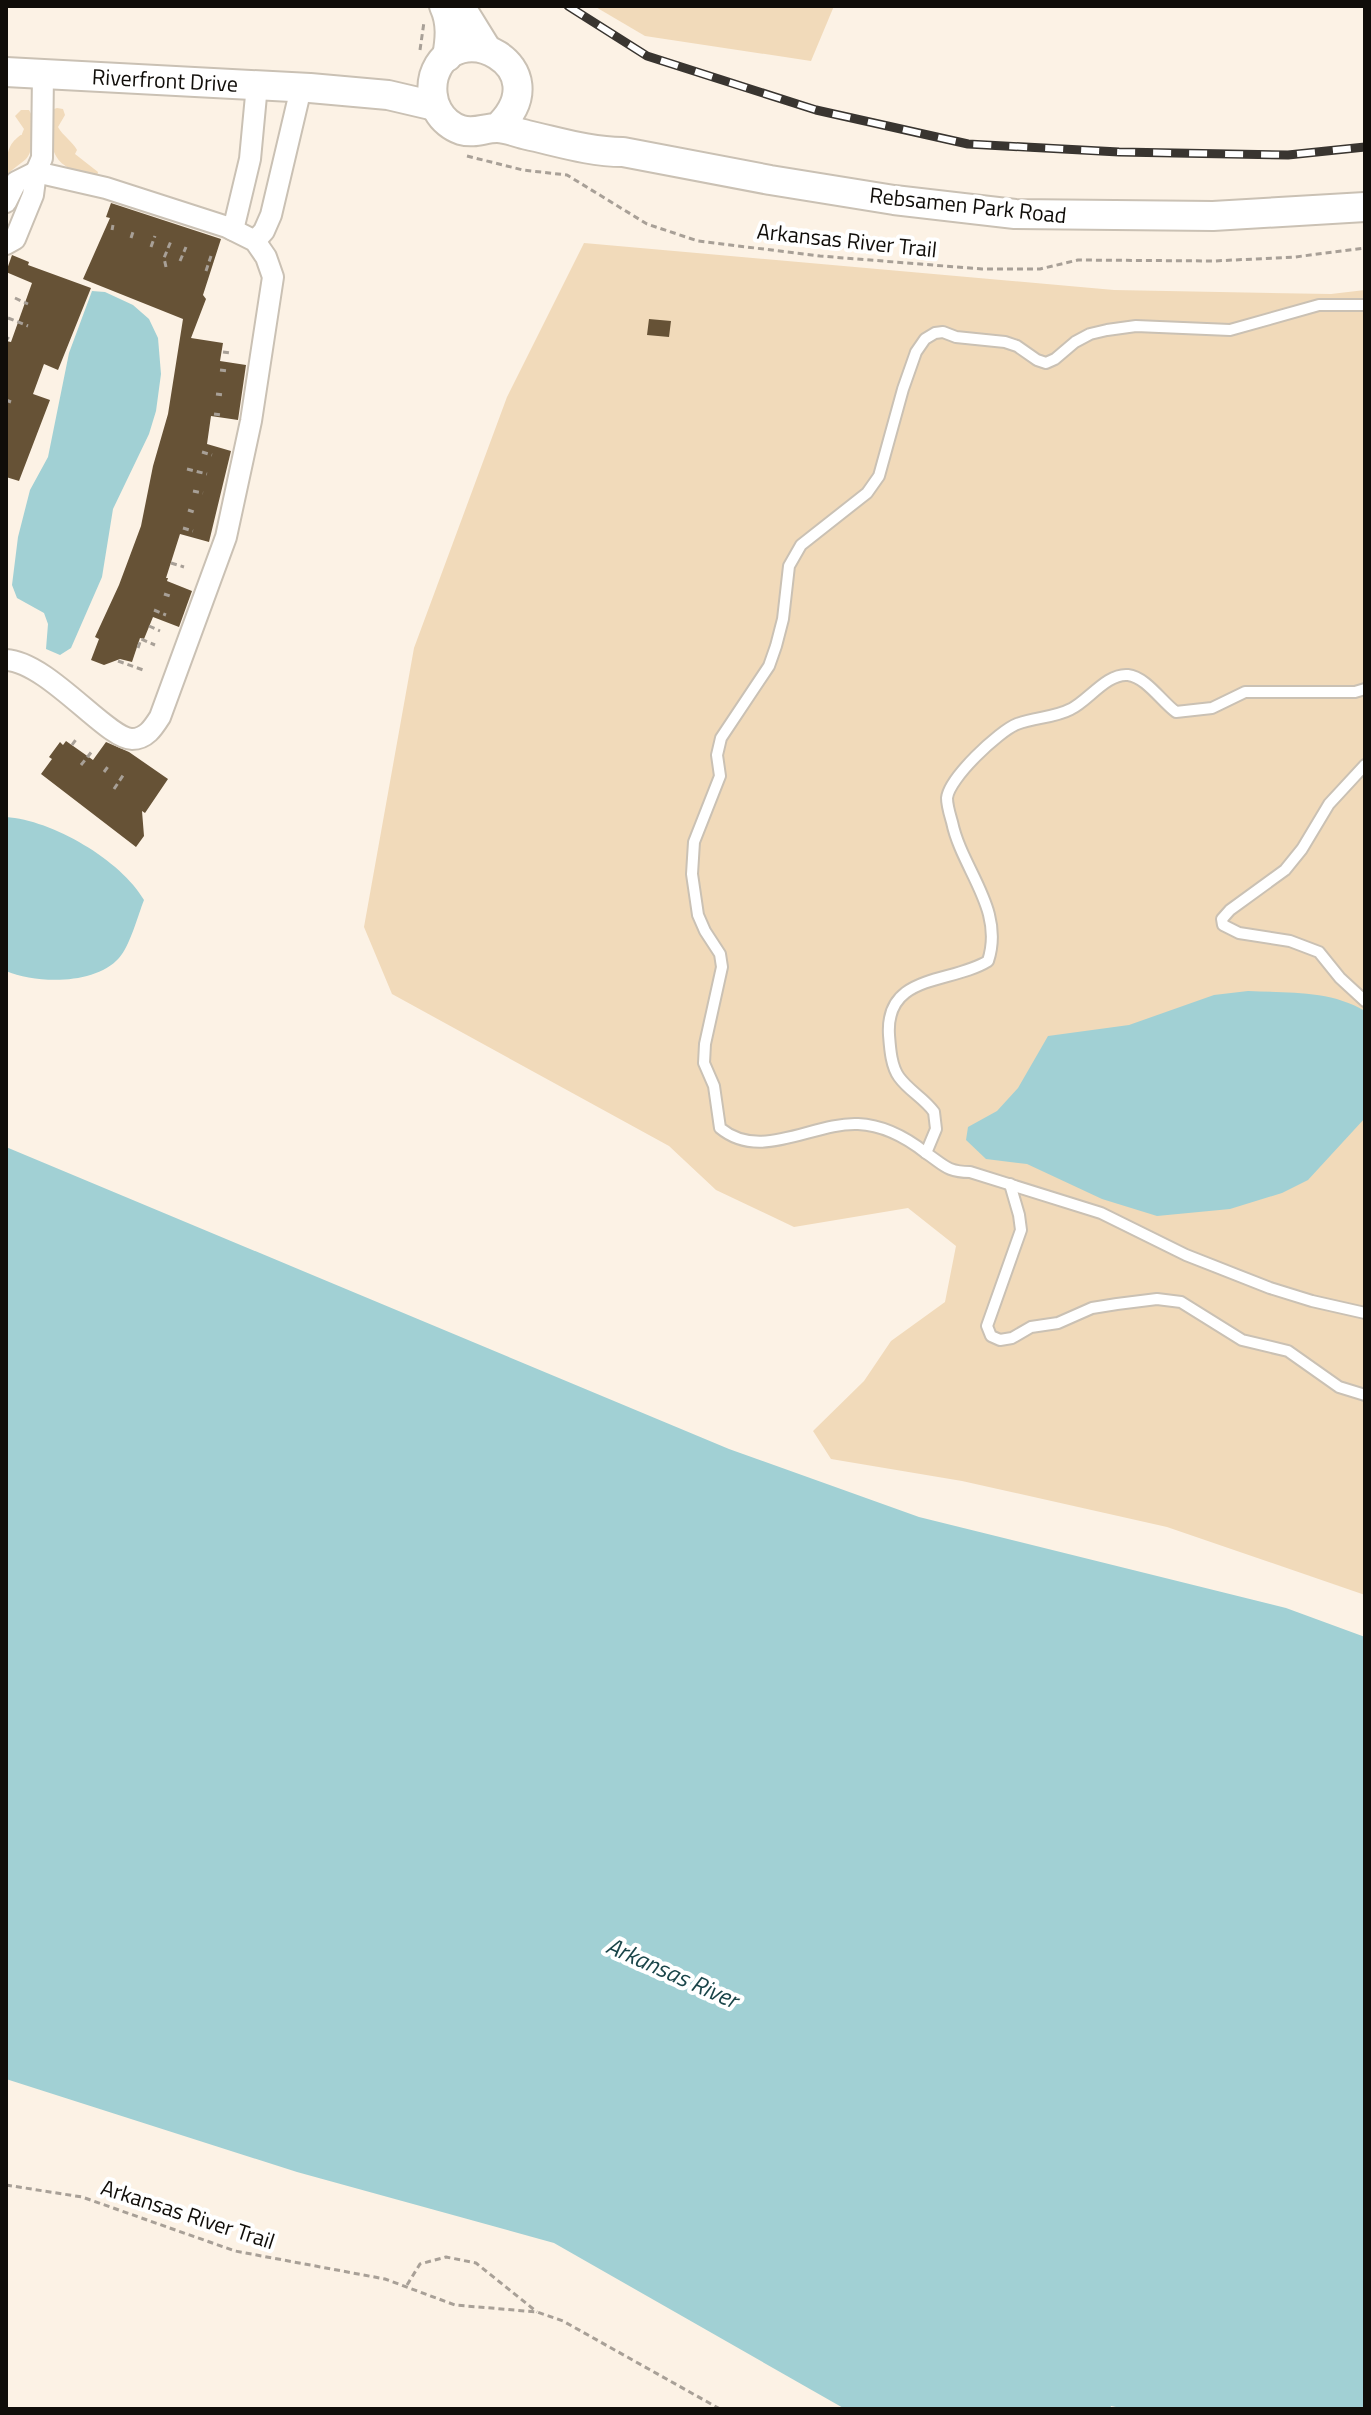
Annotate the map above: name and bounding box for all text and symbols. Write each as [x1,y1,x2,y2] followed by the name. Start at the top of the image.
[91,59,239,101] street label: Riverfront Drive
[868,178,1068,232] street label: Rebsamen Park Road
[755,214,939,266] street label: Arkansas River Trail
[601,1927,747,2019] water label: Arkansas River
[97,2170,279,2258] street label: Arkansas River Trail

